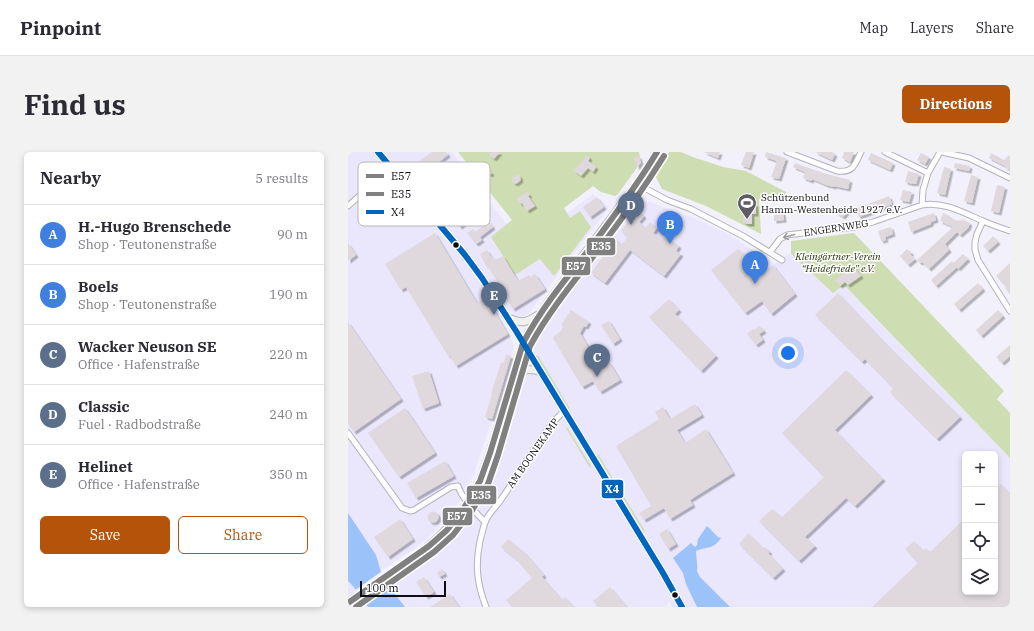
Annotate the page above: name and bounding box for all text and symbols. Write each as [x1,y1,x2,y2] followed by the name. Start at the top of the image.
[20,16,101,40] text: Pinpoint
[860,19,888,37] text: Map
[910,19,954,37] text: Layers
[976,19,1014,37] text: Share
[902,85,1010,123] button: Directions
[24,86,126,123] text: Find us
[358,162,490,226] legend
[40,167,101,189] text: Nearby
[391,169,411,183] text: E57
[255,170,308,187] text: 5 results
[391,187,411,201] text: E35
[761,191,902,216] place label: Schützenbund Hamm-Westenheide 1927 e.V.
[618,192,644,225] pin: D
[736,192,758,220] sports icon: Schützenbund Hamm-Westenheide 1927 e.V.
[391,205,405,219] text: X4
[657,211,683,244] pin: B
[803,216,869,240] street label: ENGERNWEG
[78,217,231,236] text: H.-Hugo Brenschede
[48,226,58,243] text: A
[277,226,308,243] text: 90 m
[783,232,796,240] one-way arrow
[78,236,217,253] text: Shop · Teutonenstraße
[586,237,616,256] line badge: E35
[591,239,611,253] text: E35
[451,240,461,250] unlabelled marker
[794,250,881,275] park label: Kleingärtner-Verein “Heidefriede” e.V.
[742,251,768,284] pin: A
[561,256,591,276] line badge: E57
[566,259,586,273] text: E57
[78,277,118,296] text: Boels
[481,282,507,315] pin: E
[48,286,58,303] text: B
[269,286,308,303] text: 190 m
[78,296,217,313] text: Shop · Teutonenstraße
[78,337,217,356] text: Wacker Neuson SE
[778,343,798,363] your location
[584,344,610,377] pin: C
[49,346,57,363] text: C
[269,346,308,363] text: 220 m
[78,356,200,373] text: Office · Hafenstraße
[78,397,130,416] text: Classic
[48,406,58,423] text: D
[269,406,308,423] text: 240 m
[78,416,201,433] text: Fuel · Radbodstraße
[504,416,562,490] street label: AM BOONEKAMP
[962,451,998,595] map controls
[962,451,998,487] button: +
[78,457,133,476] text: Helinet
[49,466,57,483] text: E
[269,466,308,483] text: 350 m
[78,476,200,493] text: Office · Hafenstraße
[601,479,624,499] line badge: X4
[605,482,620,496] text: X4
[466,485,497,505] line badge: E35
[962,487,998,523] button: −
[471,488,491,502] text: E35
[442,507,473,526] line badge: E57
[447,509,467,523] text: E57
[40,516,170,554] button: Save
[178,516,308,554] button: Share
[962,523,998,559] button: locate
[962,559,998,595] button: layers
[360,579,446,598] scale bar
[366,581,399,595] text: 100 m
[670,590,680,600] unlabelled marker

